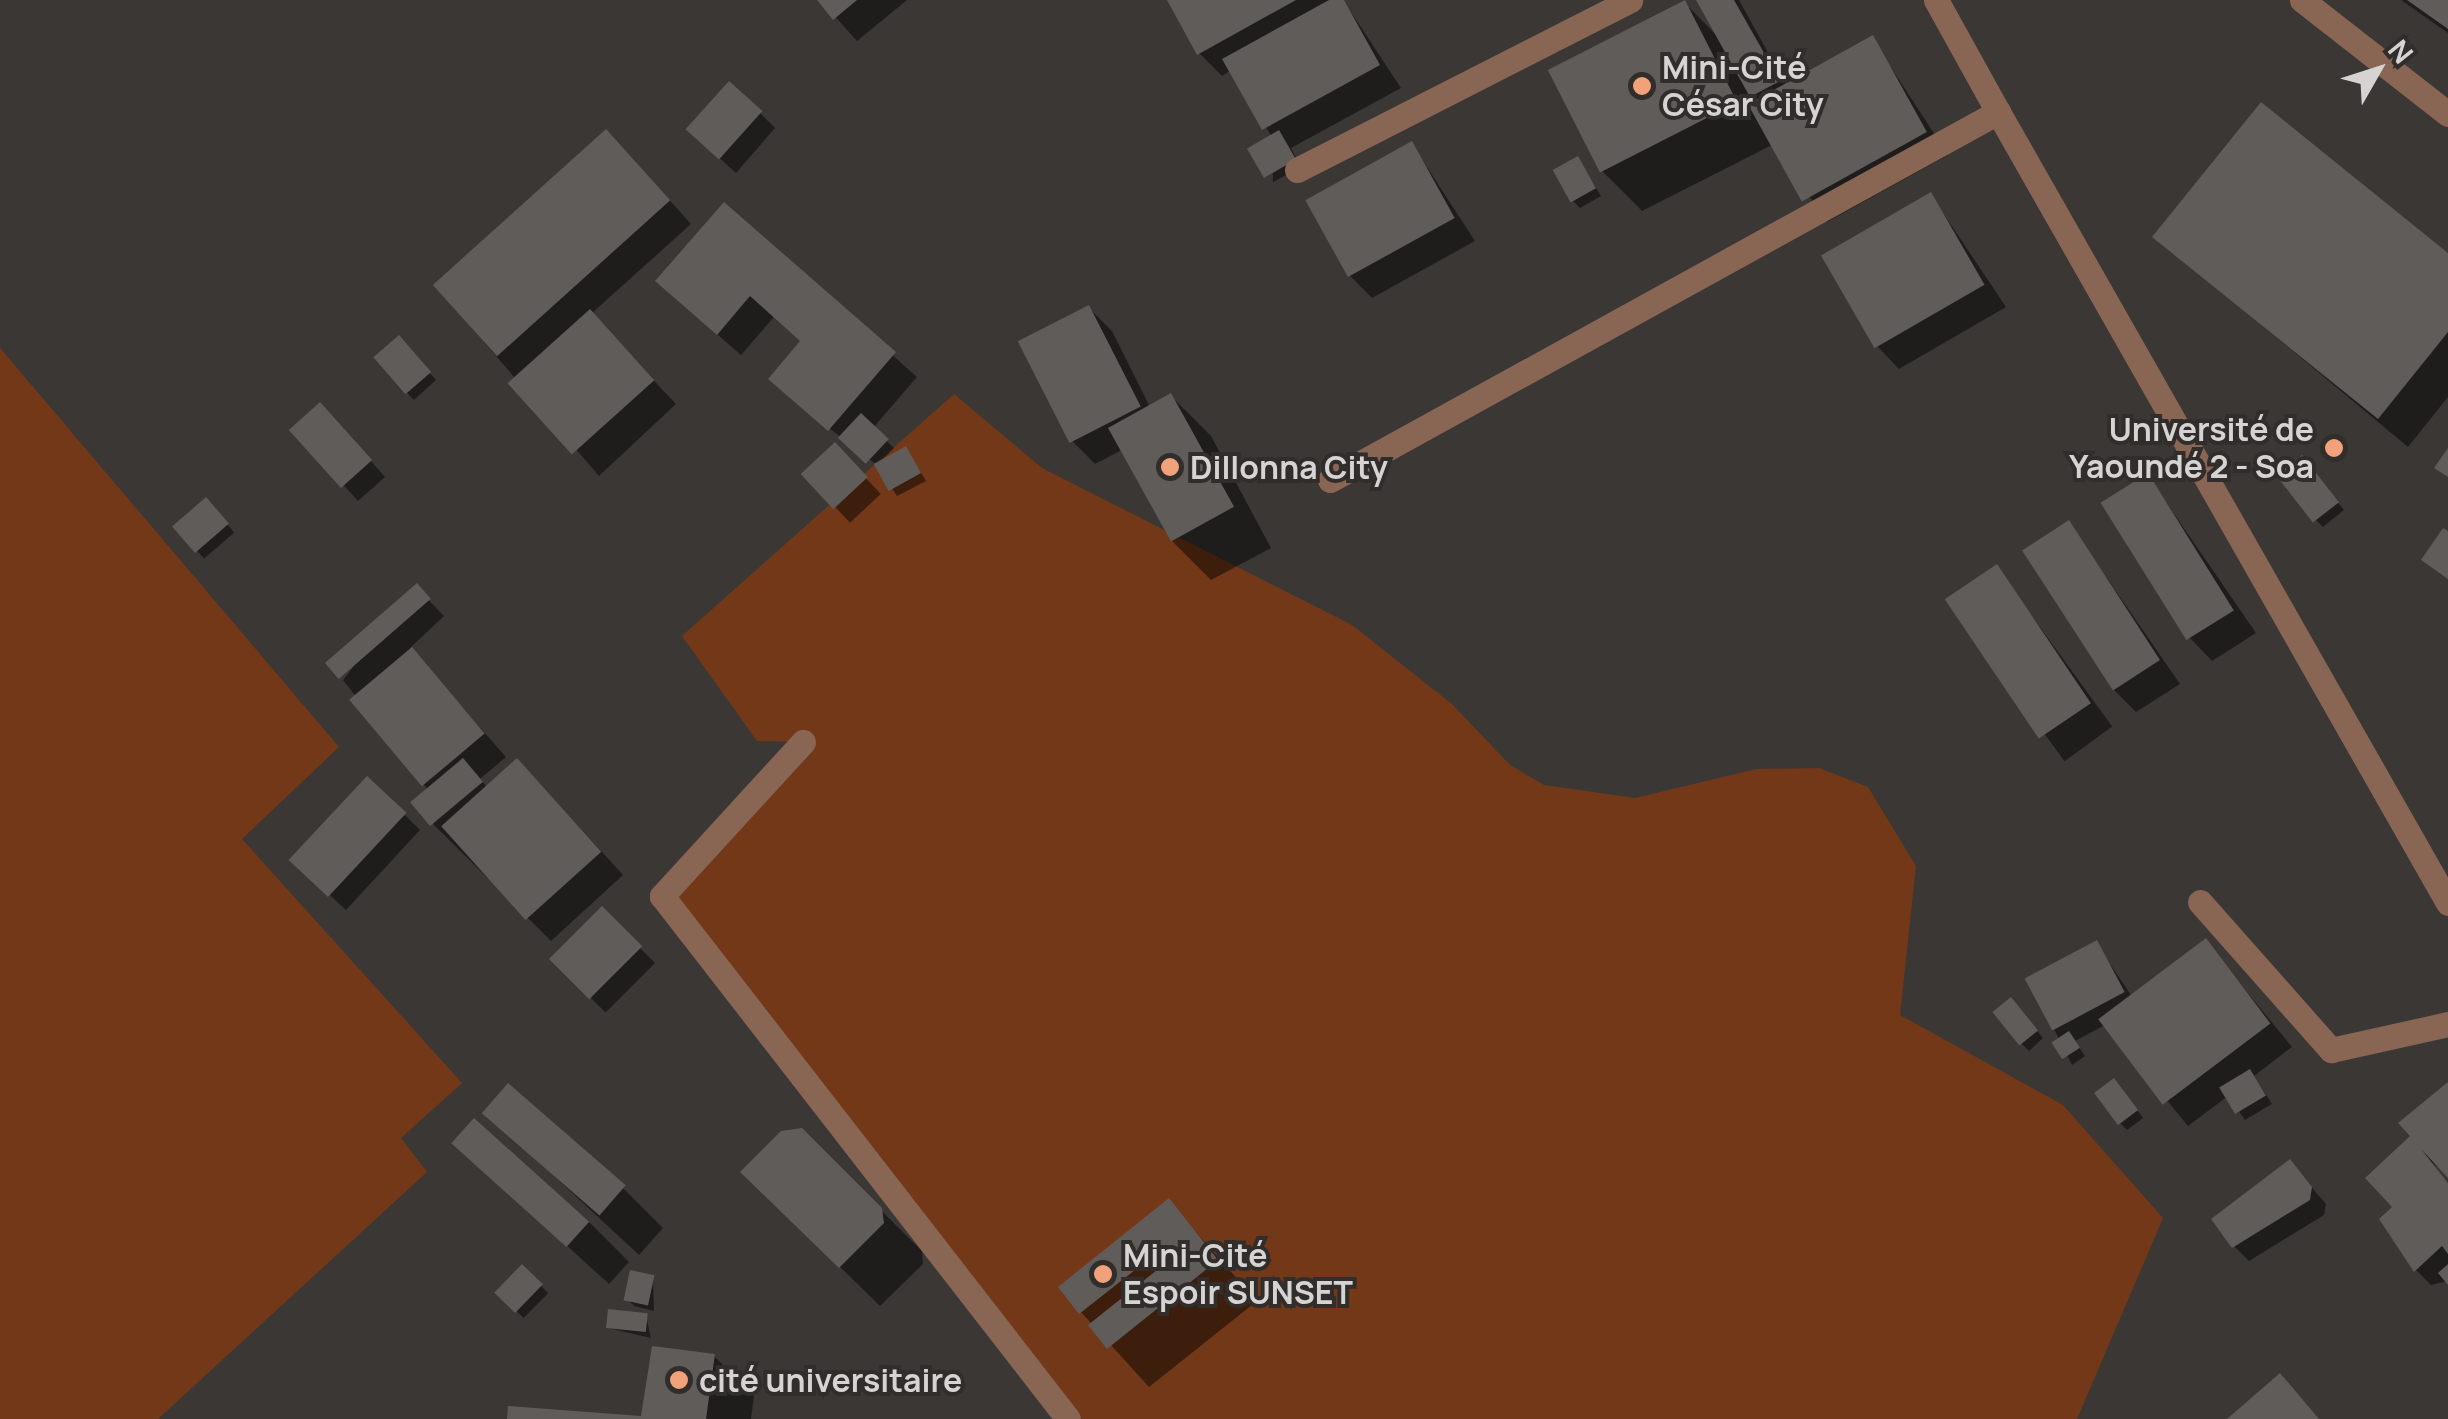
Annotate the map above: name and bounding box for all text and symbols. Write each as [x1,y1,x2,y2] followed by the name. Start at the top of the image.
[2328,20,2428,120] north arrow
[2380,31,2422,71] text: N
[1662,49,1824,124] place label: Mini-Cité César City
[1631,75,1653,97] marker: Mini-Cité César City
[2069,411,2314,486] place label: Université de Yaoundé 2 - Soa
[2323,437,2345,459] marker: Université de Yaoundé 2 - Soa
[1190,448,1388,486] place label: Dillonna City
[1159,456,1181,478] marker: Dillonna City
[1123,1237,1353,1312] place label: Mini-Cité Espoir SUNSET
[1092,1263,1114,1285] marker: Mini-Cité Espoir SUNSET
[699,1361,962,1399] place label: cité universitaire
[668,1369,690,1391] marker: cité universitaire

